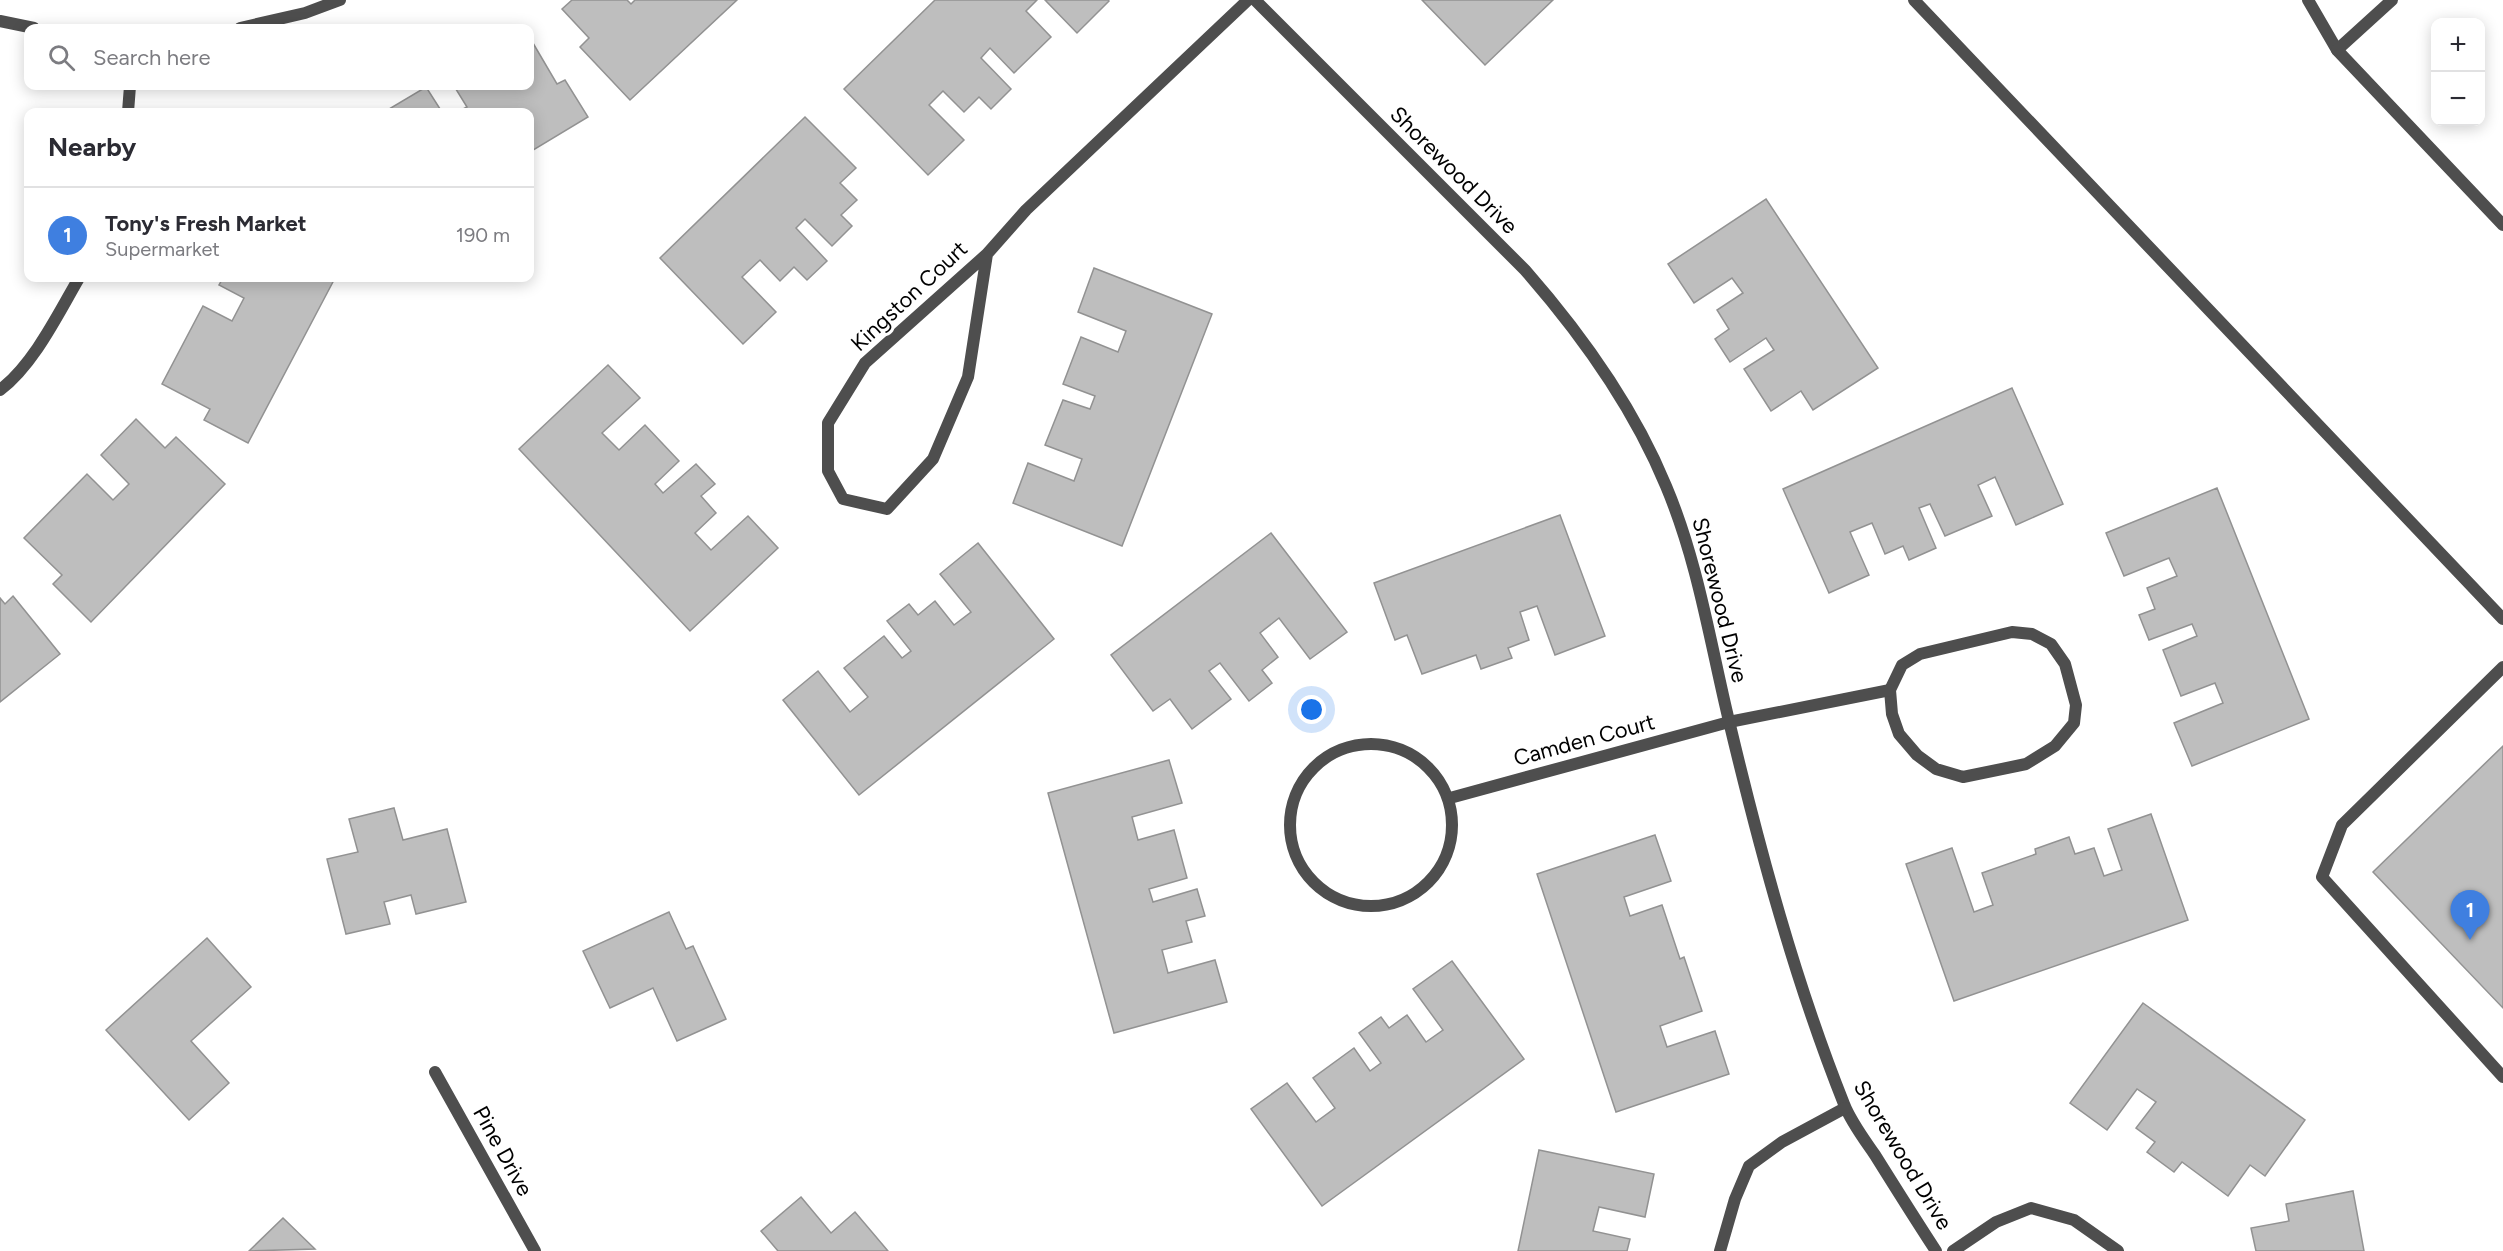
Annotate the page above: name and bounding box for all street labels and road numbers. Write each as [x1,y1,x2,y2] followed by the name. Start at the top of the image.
[1385,101,1523,239] street label: Shorewood Drive
[845,235,973,357] street label: Kingston Court
[1686,515,1754,685] street label: Shorewood Drive
[1510,708,1658,772] street label: Camden Court
[1848,1075,1958,1235] street label: Shorewood Drive
[467,1101,539,1201] street label: Pine Drive

